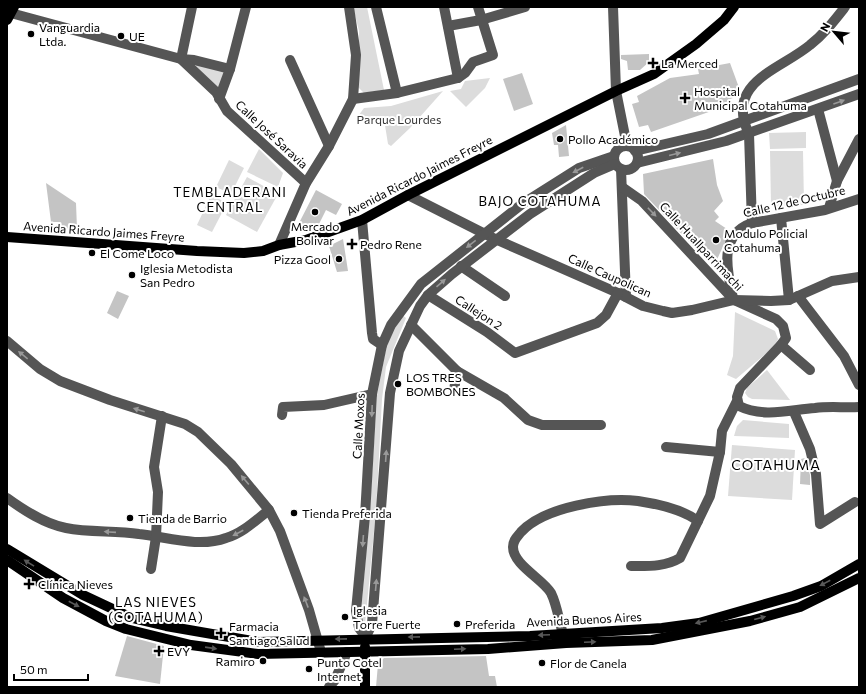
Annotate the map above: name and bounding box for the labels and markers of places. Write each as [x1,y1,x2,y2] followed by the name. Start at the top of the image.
[39,20,100,48] place label: Vanguardia Ltda.
[26,29,36,39] marker: Vanguardia Ltda.
[129,29,145,43] place label: UE
[116,31,126,41] marker: UE
[661,56,718,70] place label: La Merced
[648,58,658,68] marker: La Merced
[694,84,807,112] place label: Hospital Municipal Cotahuma
[679,92,691,104] marker: Hospital Municipal Cotahuma
[568,132,658,146] place label: Pollo Académico
[555,134,565,144] marker: Pollo Académico
[310,207,320,217] marker: Mercado Bolivar
[291,219,339,247] place label: Mercado Bolivar
[724,226,808,254] place label: Modulo Policial Cotahuma
[711,235,721,245] marker: Modulo Policial Cotahuma
[360,237,422,251] place label: Pedro Rene
[347,239,357,249] marker: Pedro Rene
[100,246,174,260] place label: El Come Loco
[87,248,97,258] marker: El Come Loco
[274,252,331,266] place label: Pizza Gool
[334,254,344,264] marker: Pizza Gool
[140,261,233,289] place label: Iglesia Metodista San Pedro
[127,270,137,280] marker: Iglesia Metodista San Pedro
[406,370,476,398] place label: LOS TRES BOMBONES
[393,379,403,389] marker: LOS TRES BOMBONES
[302,506,392,520] place label: Tienda Preferida
[289,508,299,518] marker: Tienda Preferida
[138,511,227,525] place label: Tienda de Barrio
[125,513,135,523] marker: Tienda de Barrio
[38,577,113,591] place label: Clínica Nieves
[23,578,35,590] marker: Clínica Nieves
[353,603,421,631] place label: Iglesia Torre Fuerte
[340,612,350,622] marker: Iglesia Torre Fuerte
[465,617,515,631] place label: Preferida
[229,619,309,647] place label: Farmacia Santiago Salud
[452,619,462,629] marker: Preferida
[216,628,226,638] marker: Farmacia Santiago Salud
[167,644,190,658] place label: EVY
[154,646,164,656] marker: EVY
[215,654,255,668] place label: Ramiro
[317,655,382,683] place label: Punto Cotel Internet
[258,656,268,666] marker: Ramiro
[550,656,627,670] place label: Flor de Canela
[537,658,547,668] marker: Flor de Canela
[304,664,314,674] marker: Punto Cotel Internet

